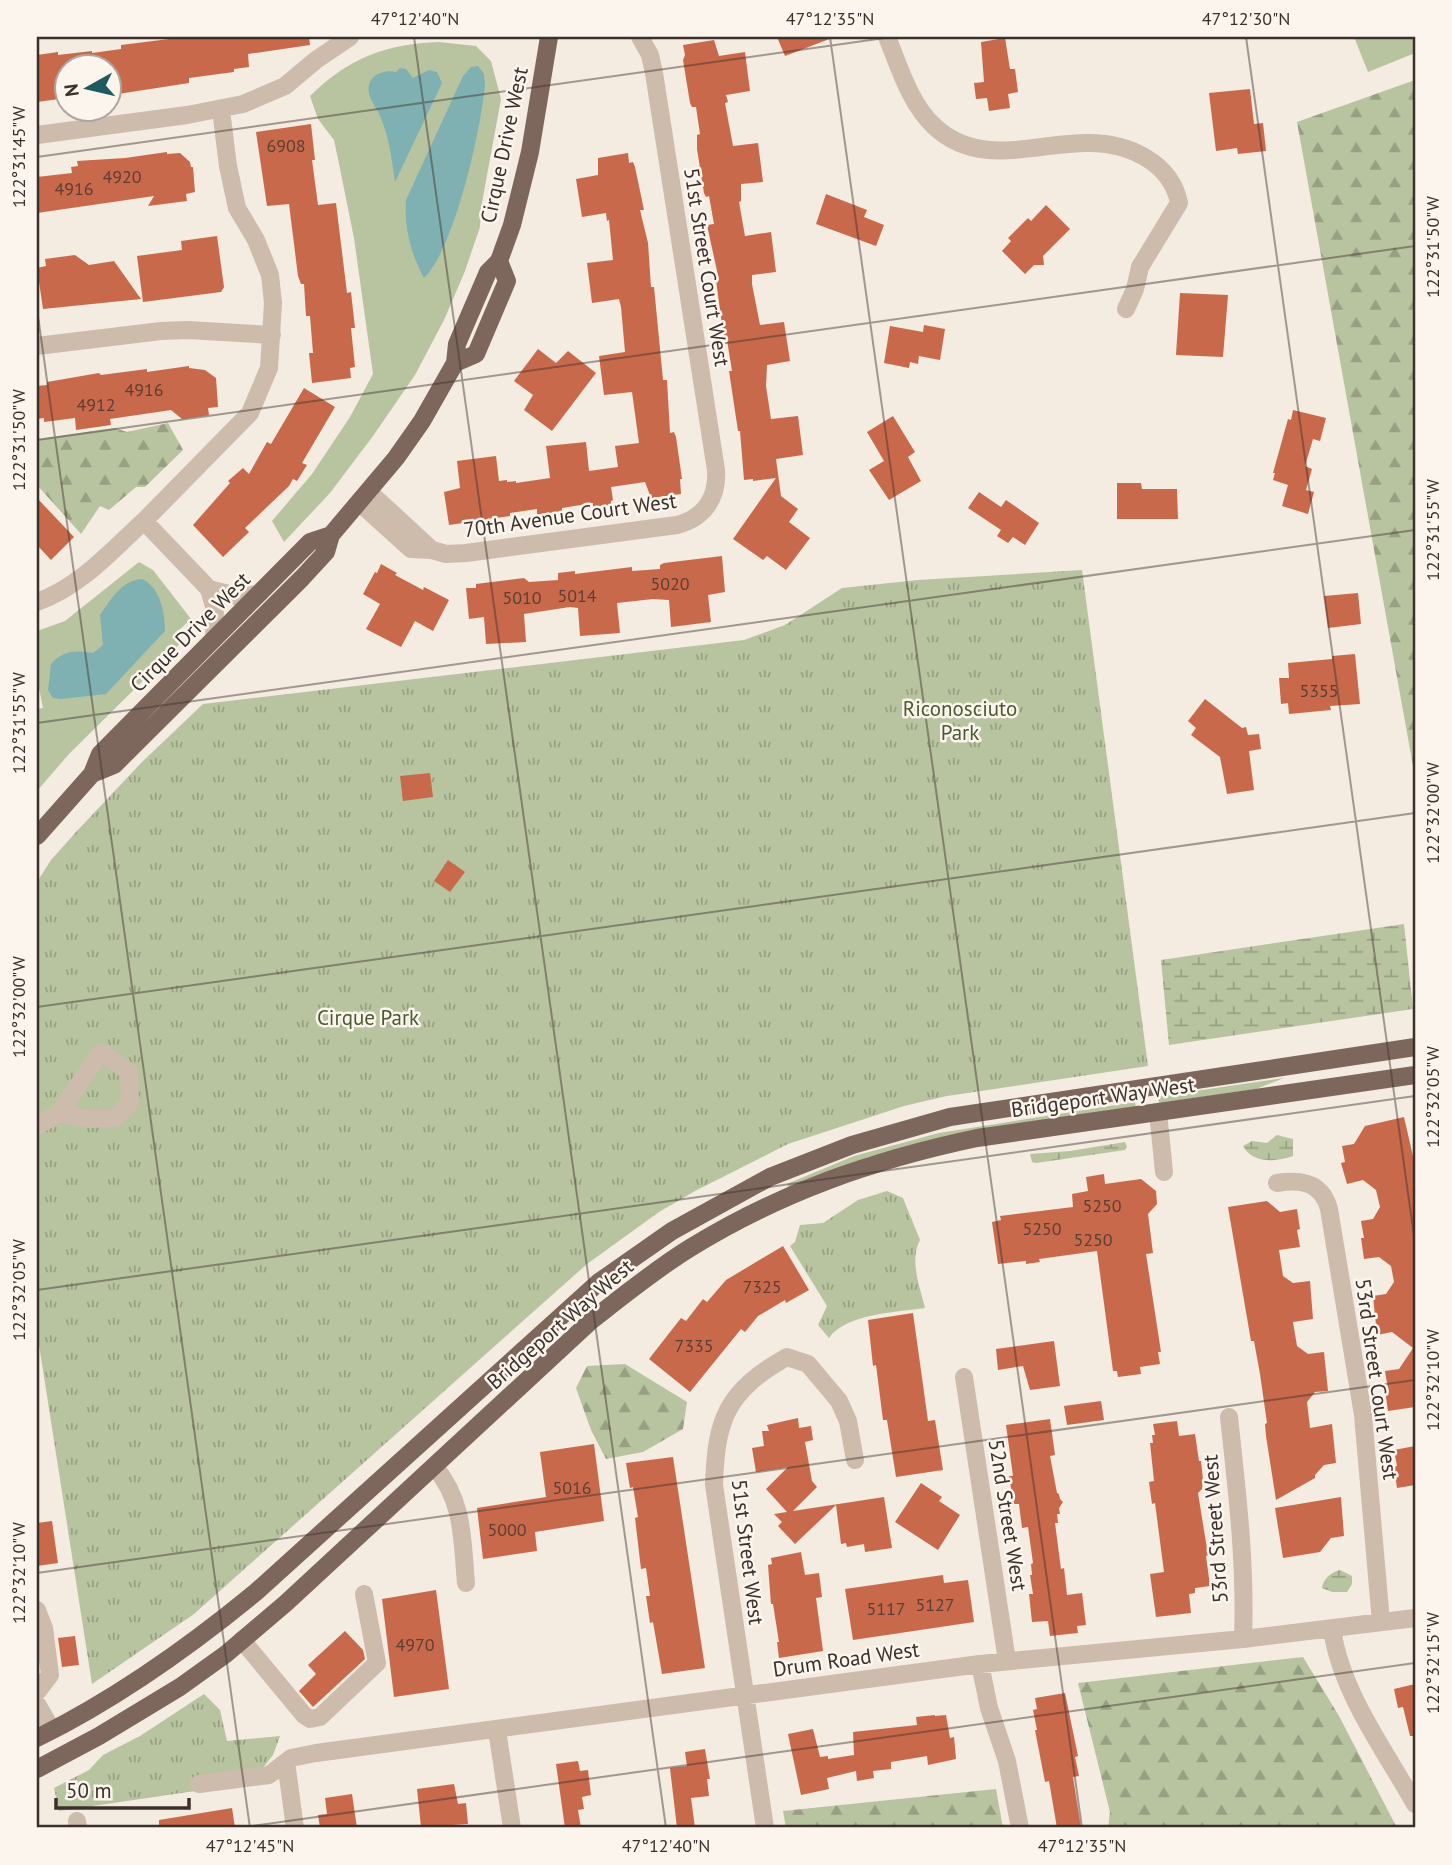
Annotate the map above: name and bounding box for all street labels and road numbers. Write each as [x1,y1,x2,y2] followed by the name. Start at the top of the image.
[474,64,534,226] street label: Cirque Drive West
[678,166,736,368] street label: 51st Street Court West
[462,487,678,543] street label: 70th Avenue Court West
[124,566,256,698] street label: Cirque Drive West
[1009,1071,1197,1123] street label: Bridgeport Way West
[481,1253,639,1395] street label: Bridgeport Way West
[1349,1276,1405,1482] street label: 53rd Street Court West
[983,1437,1033,1593] street label: 52nd Street West
[1196,1454,1234,1604] street label: 53rd Street West
[726,1478,770,1626] street label: 51st Street West
[771,1635,921,1683] street label: Drum Road West

